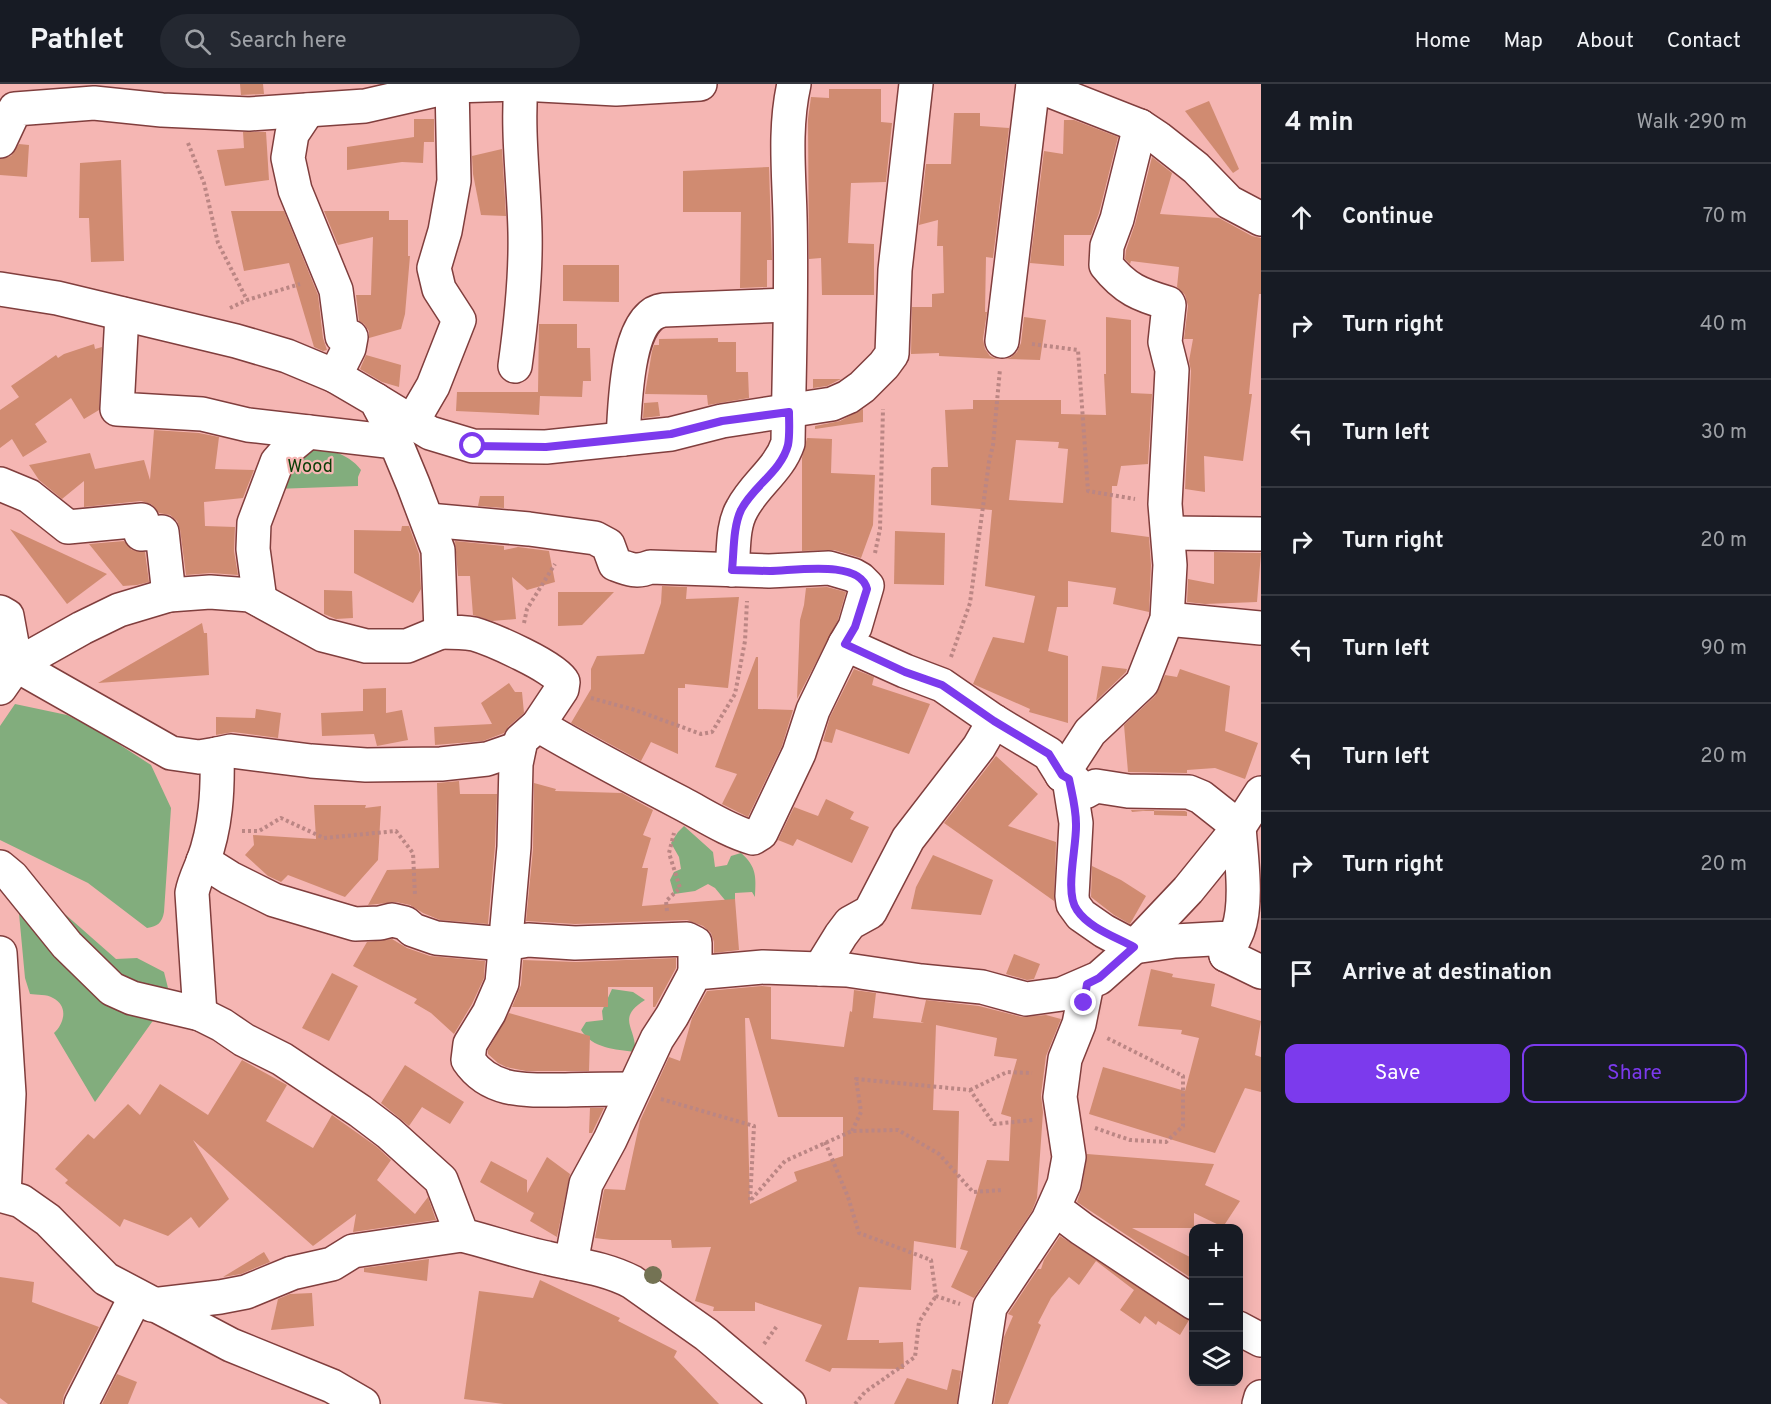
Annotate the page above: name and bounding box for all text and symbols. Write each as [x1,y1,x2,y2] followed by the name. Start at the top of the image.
[160,14,580,68] search box
[30,23,124,59] text: Pathlet
[181,25,214,58] icon: search
[229,28,347,55] text: Search here
[1415,28,1471,55] text: Home
[1504,28,1543,55] text: Map
[1576,28,1634,55] text: About
[1667,28,1741,55] text: Contact
[1285,107,1354,140] text: 4 min
[1636,110,1747,136] text: Walk · 290 m
[1285,201,1318,234] icon: ahead
[1342,204,1433,231] text: Continue
[1703,204,1747,230] text: 70 m
[1285,309,1318,342] icon: right
[1342,312,1444,339] text: Turn right
[1700,312,1747,338] text: 40 m
[1285,417,1318,450] icon: left
[1342,420,1430,447] text: Turn left
[1701,420,1747,446] text: 30 m
[459,432,485,458] route start
[287,456,333,479] park label: Wood
[1285,525,1318,558] icon: right
[1342,528,1444,555] text: Turn right
[1700,528,1747,554] text: 20 m
[1285,633,1318,666] icon: left
[1342,636,1430,663] text: Turn left
[1701,636,1747,662] text: 90 m
[1285,741,1318,774] icon: left
[1342,744,1430,771] text: Turn left
[1700,744,1747,770] text: 20 m
[1285,849,1318,882] icon: right
[1342,852,1444,879] text: Turn right
[1700,852,1747,878] text: 20 m
[1285,957,1318,990] icon: arrive
[1342,960,1552,987] text: Arrive at destination
[1070,989,1096,1015] route end
[1285,1044,1510,1103] button: Save
[1522,1044,1747,1103] button: Share
[1189,1224,1243,1386] map controls
[1189,1224,1243,1278] button: +
[1189,1278,1243,1332] button: −
[1189,1332,1243,1386] button: layers

